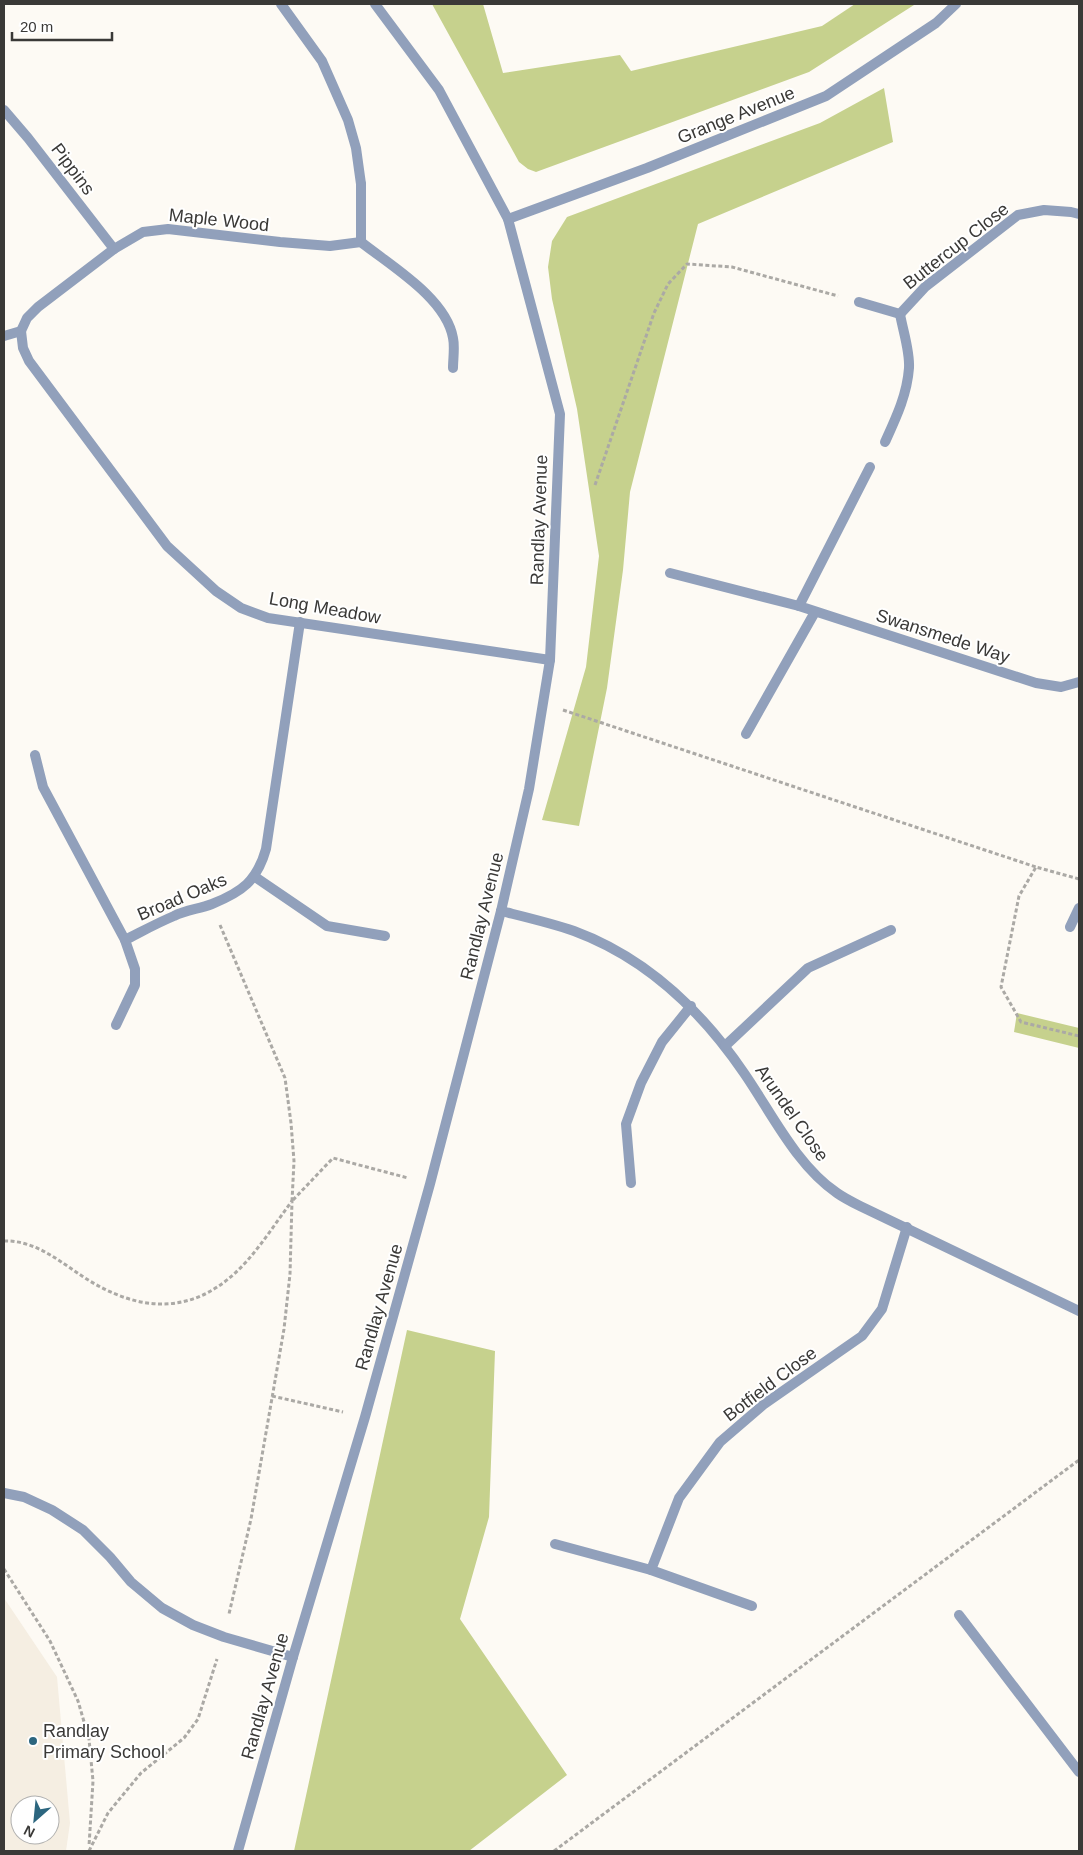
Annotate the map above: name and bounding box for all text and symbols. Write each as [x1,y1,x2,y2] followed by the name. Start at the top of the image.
[12,10,112,42] scale bar
[20,18,53,35] text: 20 m
[674,82,798,148] street label: Grange Avenue
[47,139,99,199] street label: Pippins
[899,199,1013,293] street label: Buttercup Close
[168,205,270,235] street label: Maple Wood
[527,454,551,586] street label: Randlay Avenue
[268,588,383,628] street label: Long Meadow
[874,605,1012,667] street label: Swansmede Way
[456,850,508,982] street label: Randlay Avenue
[134,869,230,925] street label: Broad Oaks
[751,1061,833,1165] street label: Arundel Close
[351,1241,407,1373] street label: Randlay Avenue
[720,1343,820,1425] street label: Botfield Close
[237,1630,293,1762] street label: Randlay Avenue
[43,1721,165,1762] place label: Randlay Primary School
[27,1735,39,1747] marker: Randlay Primary School
[10,1795,60,1845] north arrow
[21,1822,37,1841] text: N

